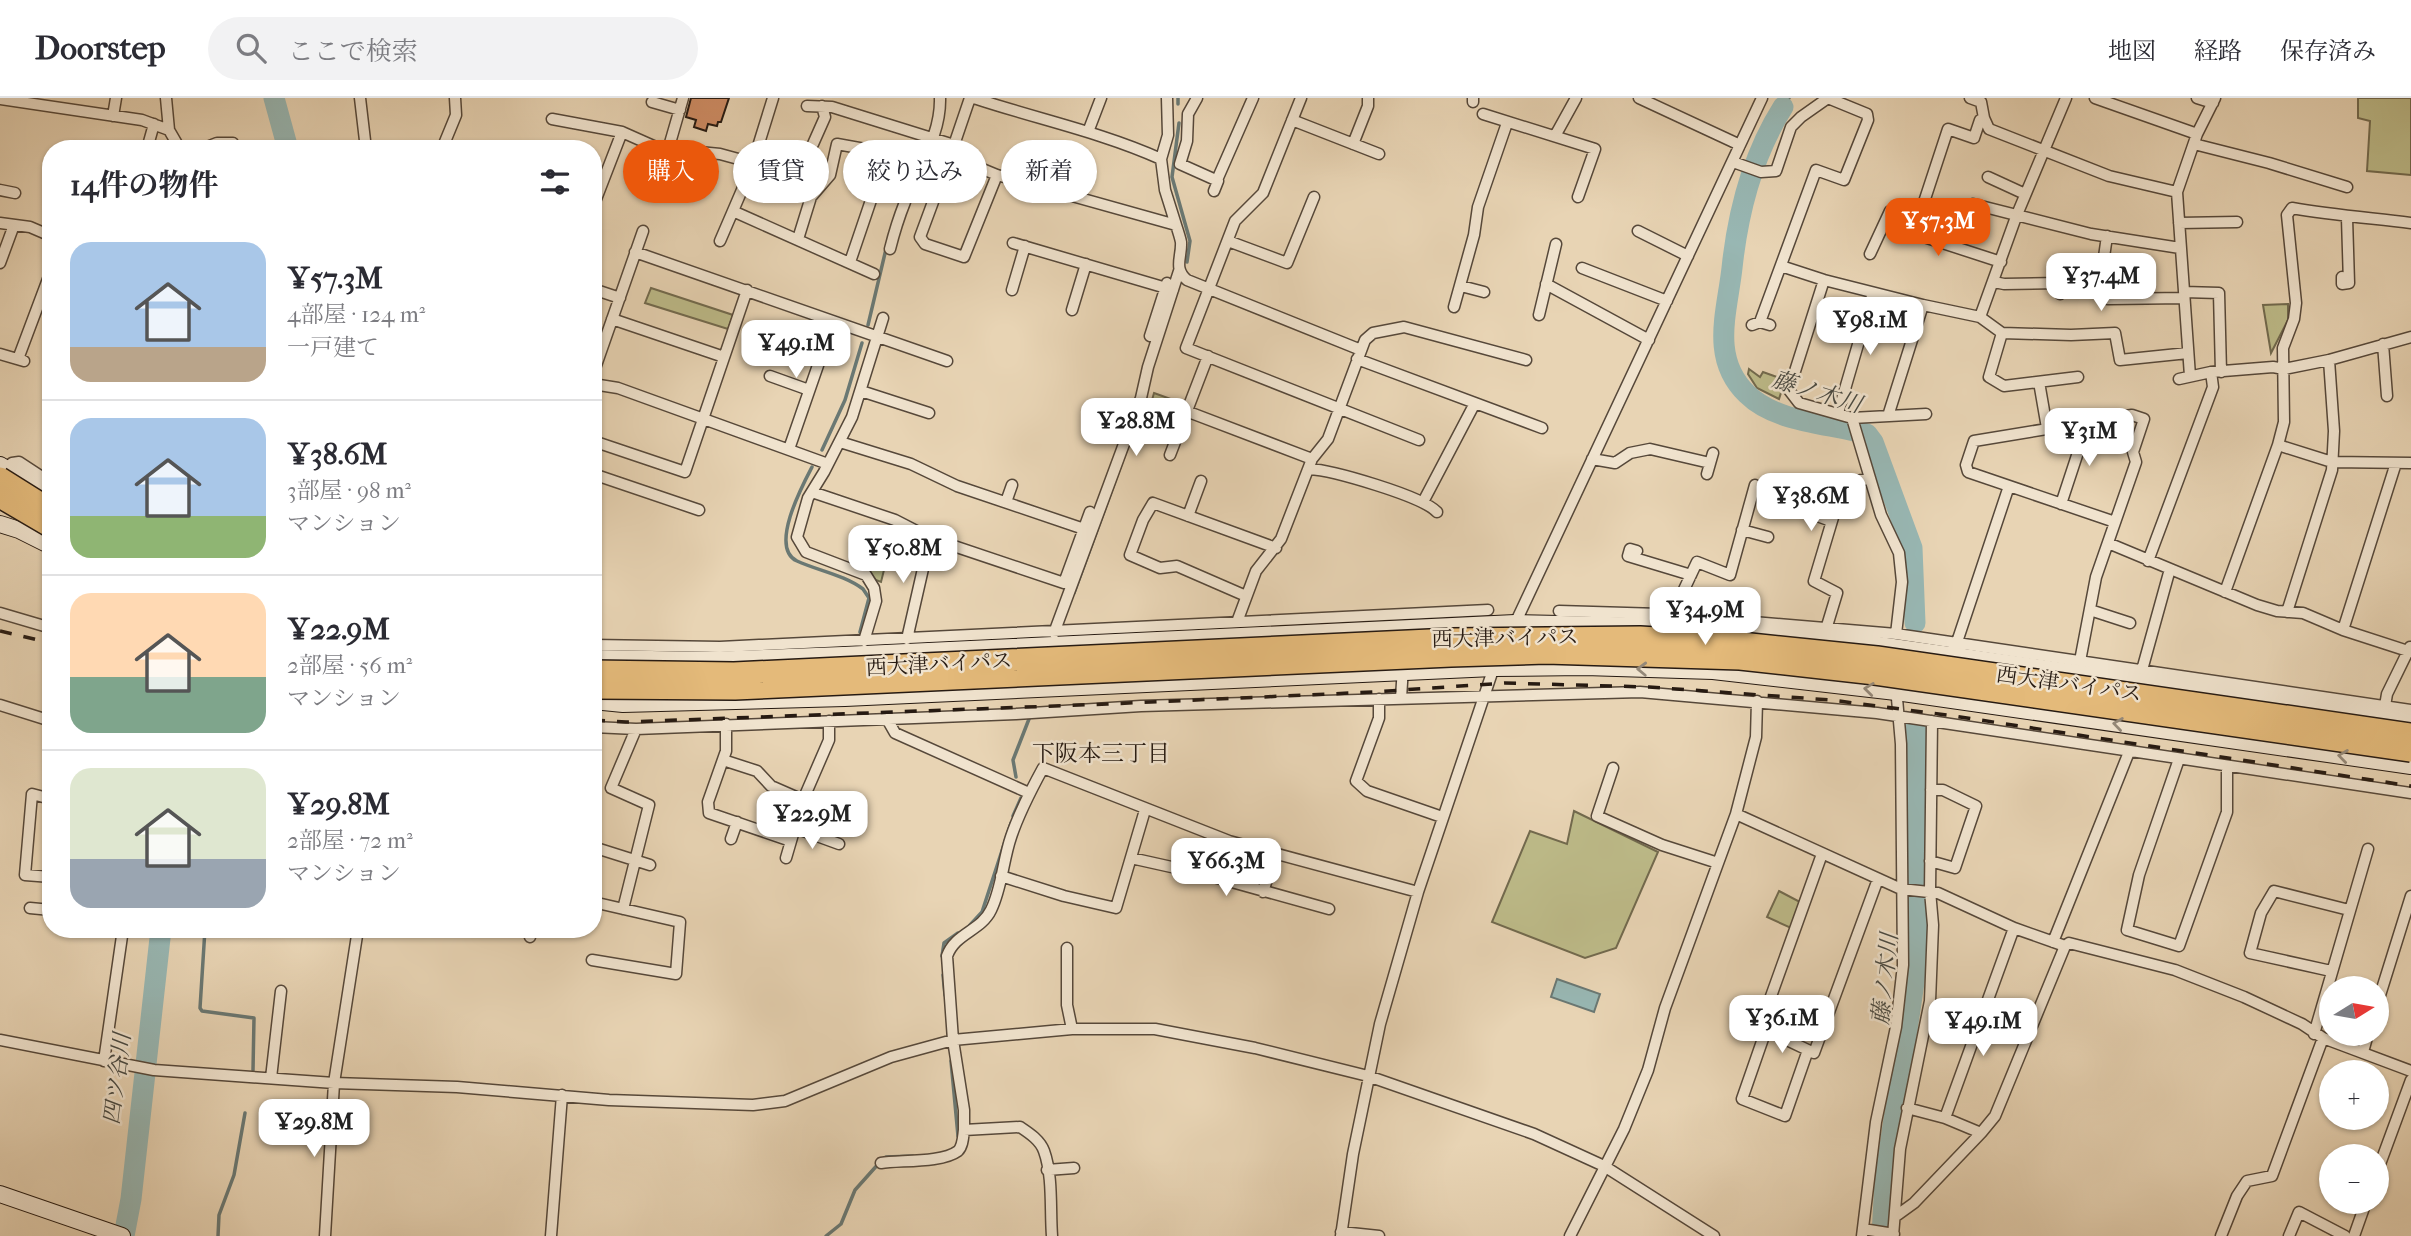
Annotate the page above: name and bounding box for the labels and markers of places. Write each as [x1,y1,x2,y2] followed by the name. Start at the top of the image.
[1881,198,1995,258] pin: ¥57.3M
[2044,254,2158,313] pin: ¥37.4M
[1813,298,1927,357] pin: ¥98.1M
[739,320,853,380] pin: ¥49.1M
[1079,398,1193,458] pin: ¥28.8M
[2048,408,2130,468] pin: ¥31M
[1754,474,1868,533] pin: ¥38.6M
[846,526,960,585] pin: ¥50.8M
[1648,588,1762,647] pin: ¥34.9M
[755,792,869,851] pin: ¥22.9M
[1169,838,1283,898] pin: ¥66.3M
[1725,996,1839,1055] pin: ¥36.1M
[1926,998,2040,1058] pin: ¥49.1M
[257,1100,371,1159] pin: ¥29.8M

